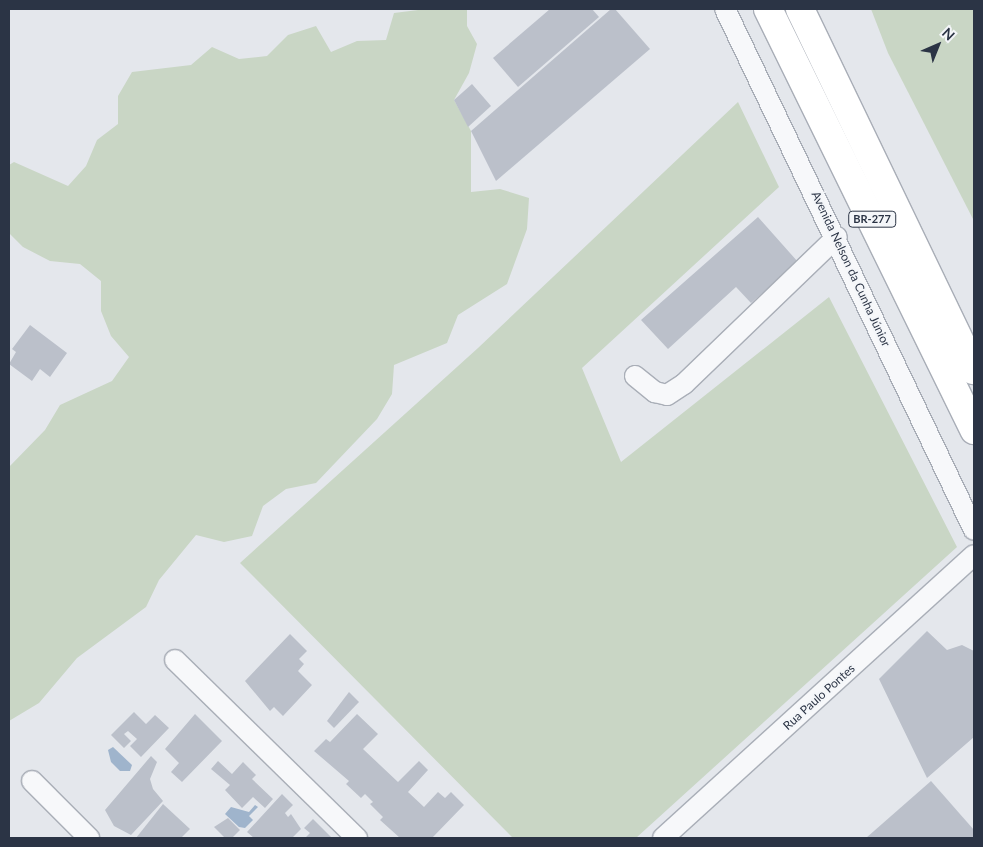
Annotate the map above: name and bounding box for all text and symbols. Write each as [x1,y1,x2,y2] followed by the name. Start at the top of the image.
[913,20,963,70] north arrow
[939,24,959,44] text: N
[808,189,894,349] street label: Avenida Nelson da Cunha Júnior
[847,210,897,228] road number: BR-277
[780,661,858,733] street label: Rua Paulo Pontes

